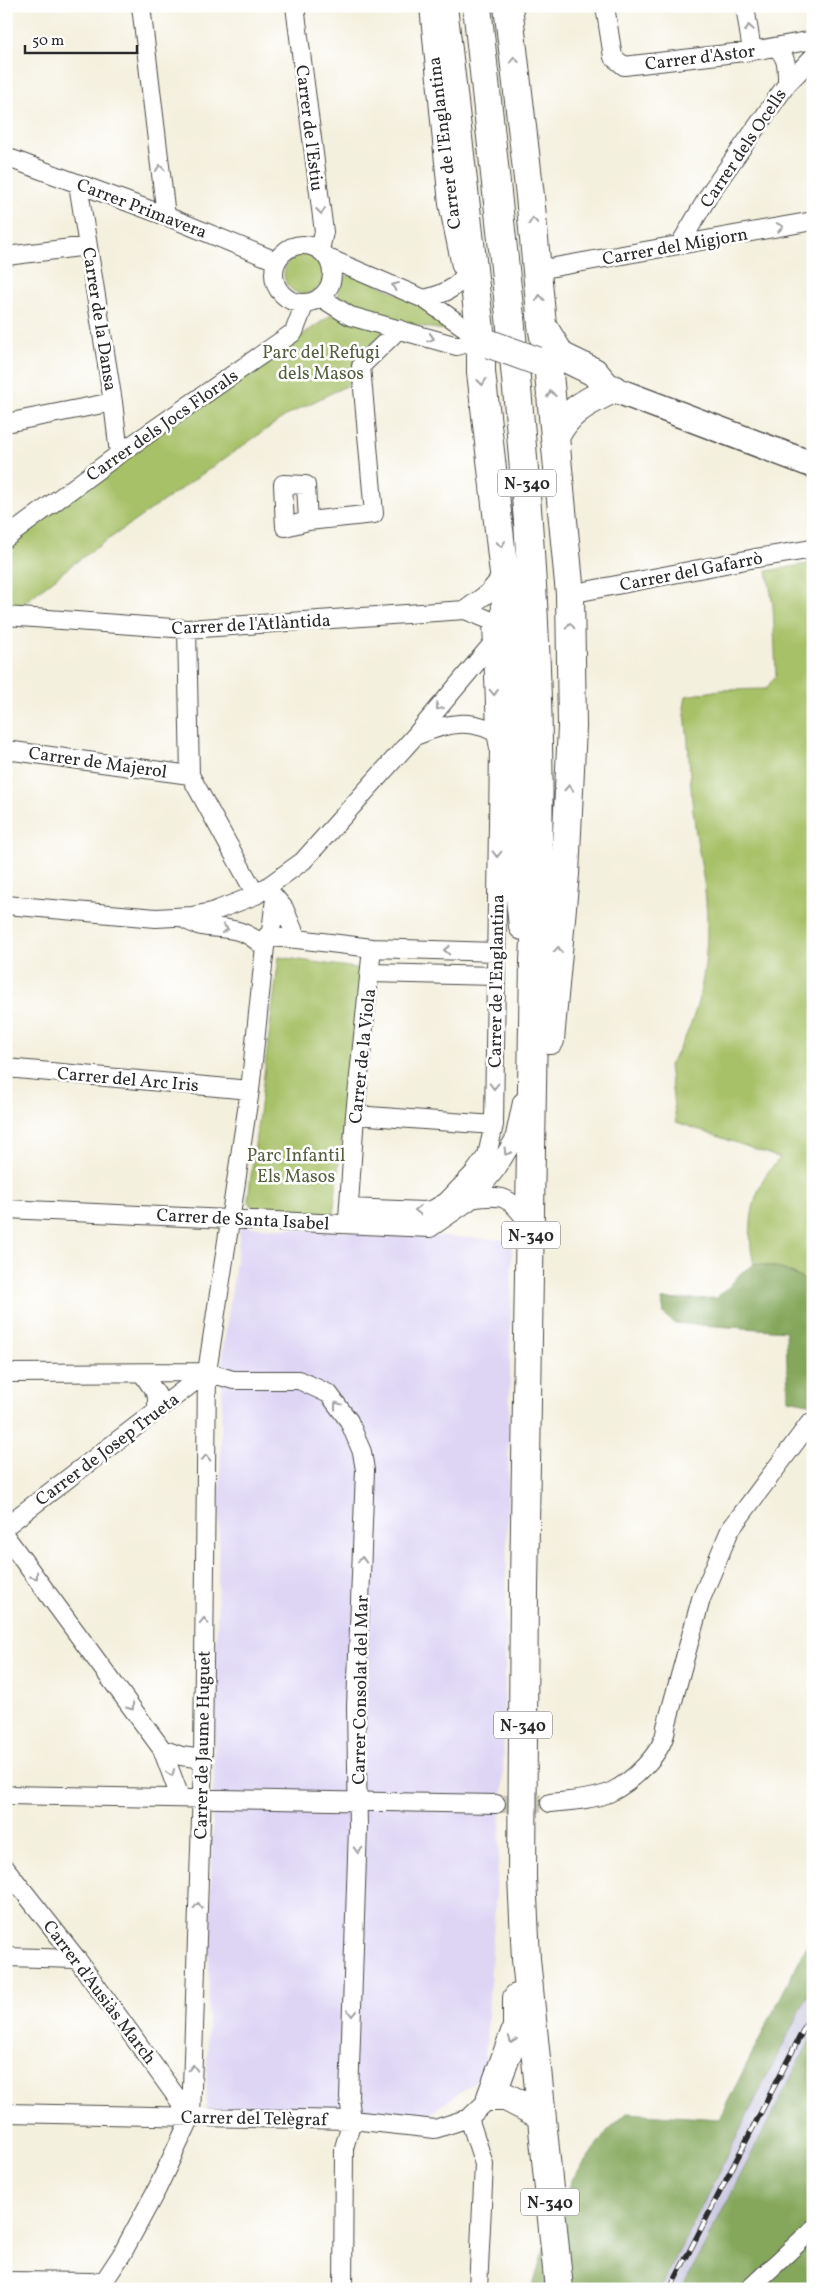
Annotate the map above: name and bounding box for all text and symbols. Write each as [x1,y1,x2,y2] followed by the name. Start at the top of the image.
[25,22,138,54] scale bar
[744,24,754,33] one-way arrow
[32,31,64,52] text: 50 m
[644,39,757,78] street label: Carrer d'Astor
[422,55,468,231] street label: Carrer de l'Englantina
[509,56,520,64] one-way arrow
[288,64,329,193] street label: Carrer de l'Estiu
[695,84,793,213] street label: Carrer dels Ocells
[155,164,166,172] one-way arrow
[73,173,210,246] street label: Carrer Primavera
[315,207,326,215] one-way arrow
[528,217,539,225] one-way arrow
[600,222,750,273] street label: Carrer del Migjorn
[777,222,785,233] one-way arrow
[75,246,122,393] street label: Carrer de la Dansa
[391,282,400,293] one-way arrow
[535,293,546,301] one-way arrow
[426,333,434,343] one-way arrow
[262,341,380,387] park label: Parc del Refugi dels Masos
[82,364,244,488] street label: Carrer dels Jocs Florals
[476,379,487,387] one-way arrow
[546,390,557,398] one-way arrow
[498,469,556,496] road number: N-340
[495,540,506,548] one-way arrow
[618,546,765,599] street label: Carrer del Gafarrò
[171,609,331,642] street label: Carrer de l'Atlàntida
[565,622,576,630] one-way arrow
[489,688,500,696] one-way arrow
[436,702,445,711] one-way arrow
[27,741,169,786] street label: Carrer de Majerol
[564,784,574,792] one-way arrow
[492,850,502,858] one-way arrow
[483,894,512,1068] street label: Carrer de l'Englantina
[221,923,229,934] one-way arrow
[443,945,450,955] one-way arrow
[552,946,563,954] one-way arrow
[344,987,383,1125] street label: Carrer de la Viola
[56,1062,200,1099] street label: Carrer del Arc Iris
[489,1083,499,1091] one-way arrow
[247,1144,345,1190] park label: Parc Infantil Els Masos
[503,1146,513,1155] one-way arrow
[156,1203,330,1238] street label: Carrer de Santa Isabel
[414,1205,422,1216] one-way arrow
[502,1222,560,1248] road number: N-340
[31,1388,185,1513] street label: Carrer de Josep Trueta
[334,1401,343,1411] one-way arrow
[201,1454,211,1462] one-way arrow
[357,1556,368,1564] one-way arrow
[29,1570,38,1580] one-way arrow
[347,1595,376,1785] street label: Carrer Consolat del Mar
[199,1617,210,1625] one-way arrow
[189,1650,218,1840] street label: Carrer de Jaume Huguet
[126,1701,134,1710] one-way arrow
[494,1712,552,1738] road number: N-340
[165,1768,175,1777] one-way arrow
[352,1846,363,1854] one-way arrow
[192,1901,203,1909] one-way arrow
[36,1916,162,2070] street label: Carrer d'Ausiàs March
[346,2009,357,2017] one-way arrow
[508,2035,518,2044] one-way arrow
[187,2064,198,2072] one-way arrow
[181,2106,329,2133] street label: Carrer del Telègraf
[521,2188,579,2216] road number: N-340

